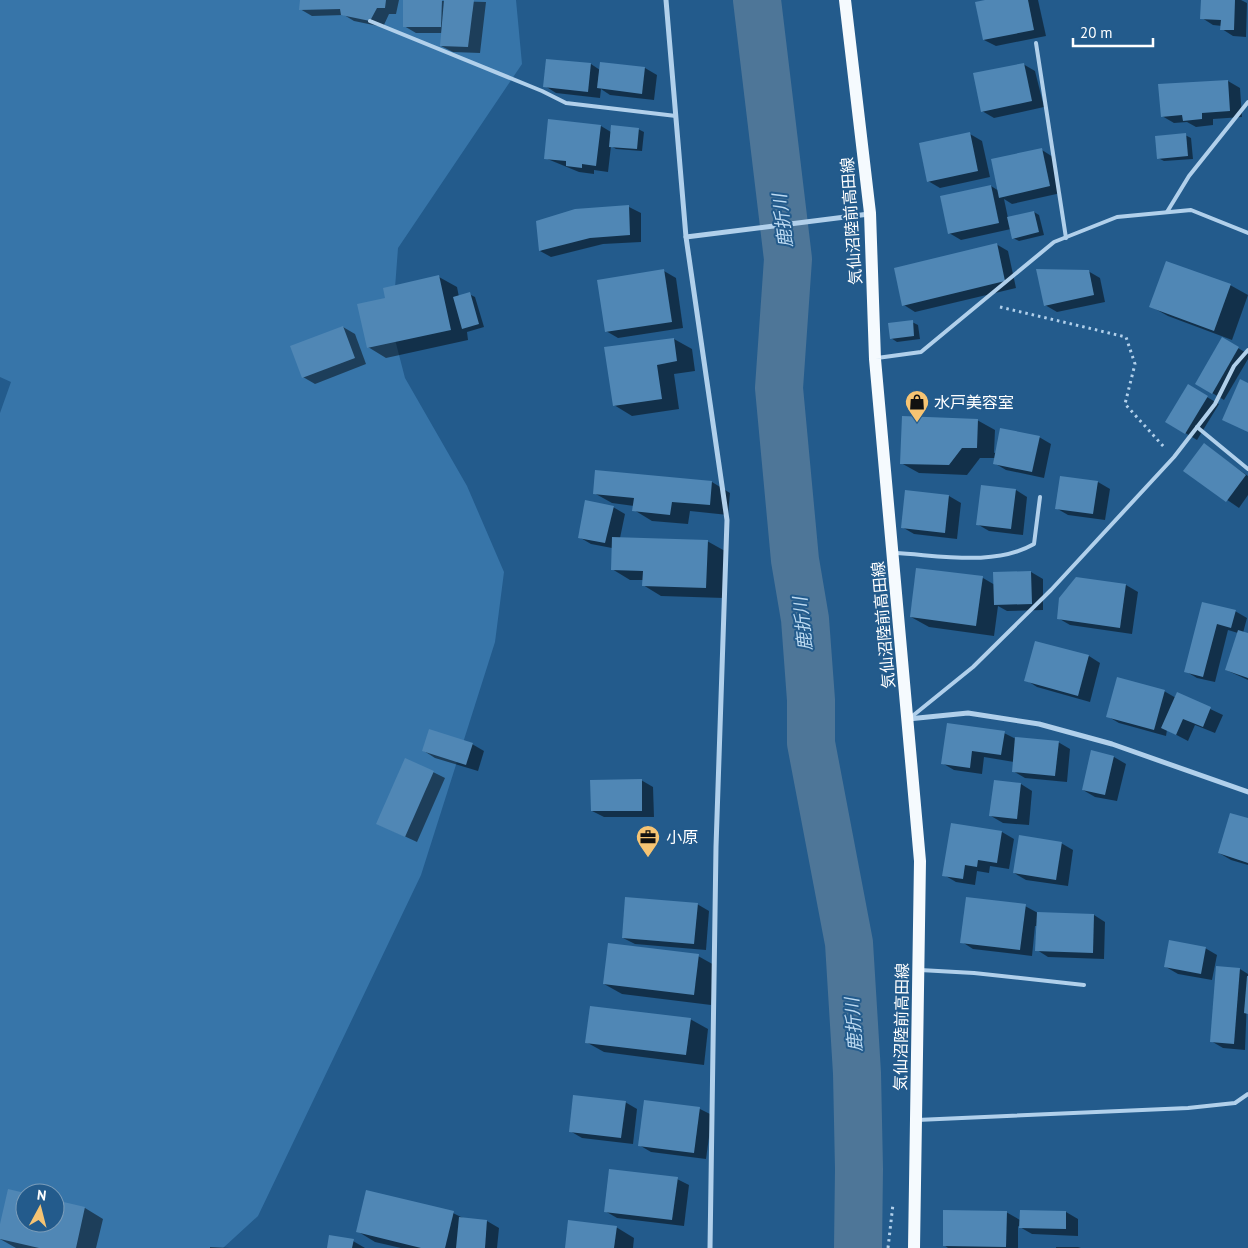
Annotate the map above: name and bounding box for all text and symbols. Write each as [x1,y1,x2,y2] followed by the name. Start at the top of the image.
[1073,15,1153,47] scale bar
[1080,23,1113,42] text: 20 m
[837,156,865,286] street label: 気仙沼陸前高田線
[768,191,797,249] water label: 鹿折川
[904,389,930,423] shop icon: 水戸美容室
[934,392,1014,412] place label: 水戸美容室
[867,560,899,690] street label: 気仙沼陸前高田線
[788,594,817,652] water label: 鹿折川
[635,824,661,858] office icon: 小原
[666,827,698,847] place label: 小原
[890,963,912,1091] street label: 気仙沼陸前高田線
[840,995,867,1053] water label: 鹿折川
[15,1183,65,1233] north arrow
[36,1186,47,1205] text: N

